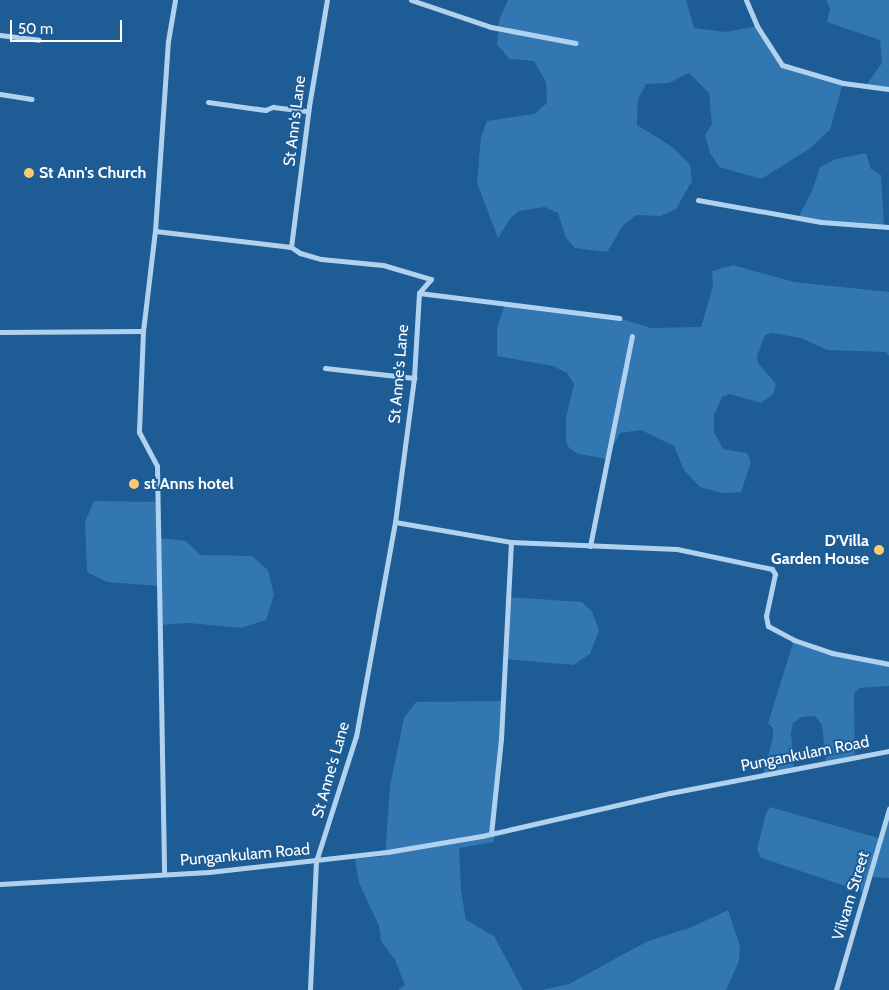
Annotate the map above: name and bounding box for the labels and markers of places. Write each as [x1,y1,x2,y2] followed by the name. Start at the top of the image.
[39,163,146,183] place label: St Ann's Church
[23,167,35,179] marker: St Ann's Church
[144,474,234,494] place label: st Anns hotel
[128,478,140,490] marker: st Anns hotel
[771,531,869,569] place label: D'Villa Garden House
[873,544,885,556] marker: D'Villa Garden House

